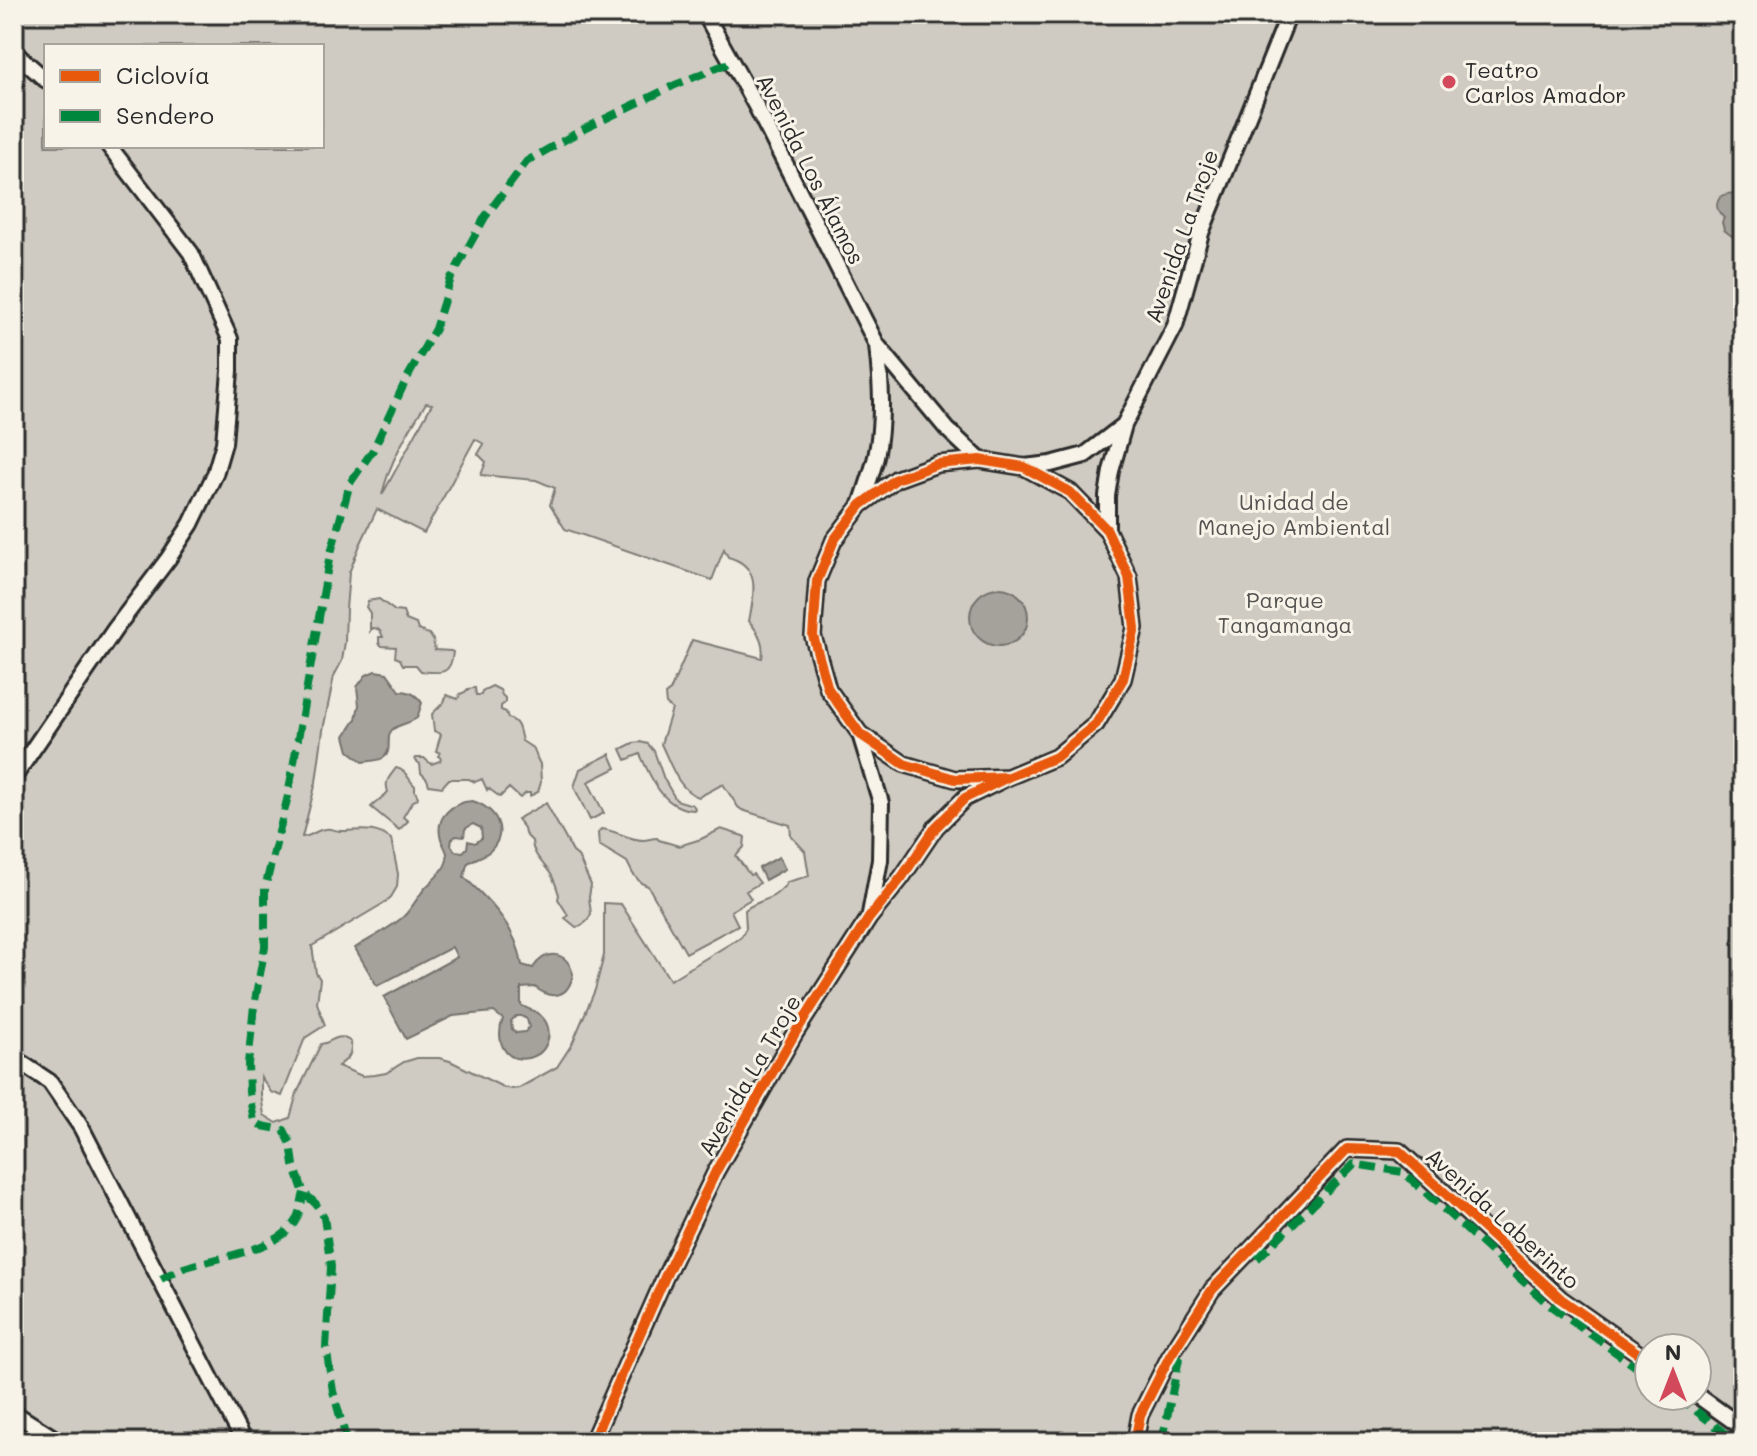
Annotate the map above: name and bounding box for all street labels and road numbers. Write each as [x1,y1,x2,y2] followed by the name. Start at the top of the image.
[750,69,872,269] street label: Avenida Los Álamos
[1138,145,1224,327] street label: Avenida La Troje
[691,989,807,1161] street label: Avenida La Troje
[1420,1141,1586,1295] street label: Avenida Laberinto

